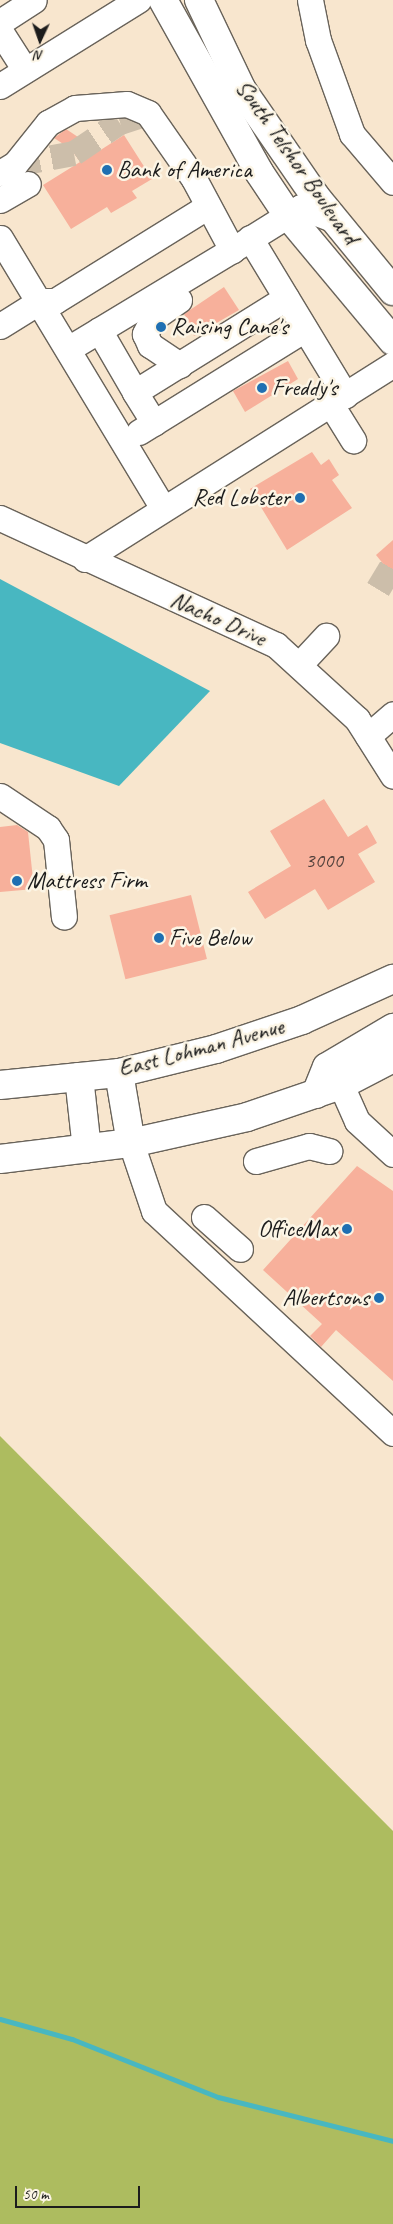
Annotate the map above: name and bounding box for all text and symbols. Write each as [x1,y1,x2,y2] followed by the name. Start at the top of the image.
[15,15,65,65] north arrow
[34,47,44,64] text: N
[229,74,365,250] street label: South Telshor Boulevard
[117,156,252,184] place label: Bank of America
[101,164,113,176] marker: Bank of America
[171,313,288,341] place label: Raising Cane's
[155,321,167,333] marker: Raising Cane's
[272,374,337,402] place label: Freddy's
[256,382,268,394] marker: Freddy's
[193,484,290,512] place label: Red Lobster
[294,492,306,504] marker: Red Lobster
[166,585,270,653] street label: Nacho Drive
[305,847,343,873] house number: 3000
[27,867,148,895] place label: Mattress Firm
[11,875,23,887] marker: Mattress Firm
[169,924,252,952] place label: Five Below
[153,932,165,944] marker: Five Below
[115,1012,287,1084] street label: East Lohman Avenue
[258,1215,337,1243] place label: OfficeMax
[341,1223,353,1235] marker: OfficeMax
[282,1284,369,1312] place label: Albertsons
[373,1292,385,1304] marker: Albertsons
[18,2176,142,2208] scale bar
[23,2185,49,2204] text: 50 m

